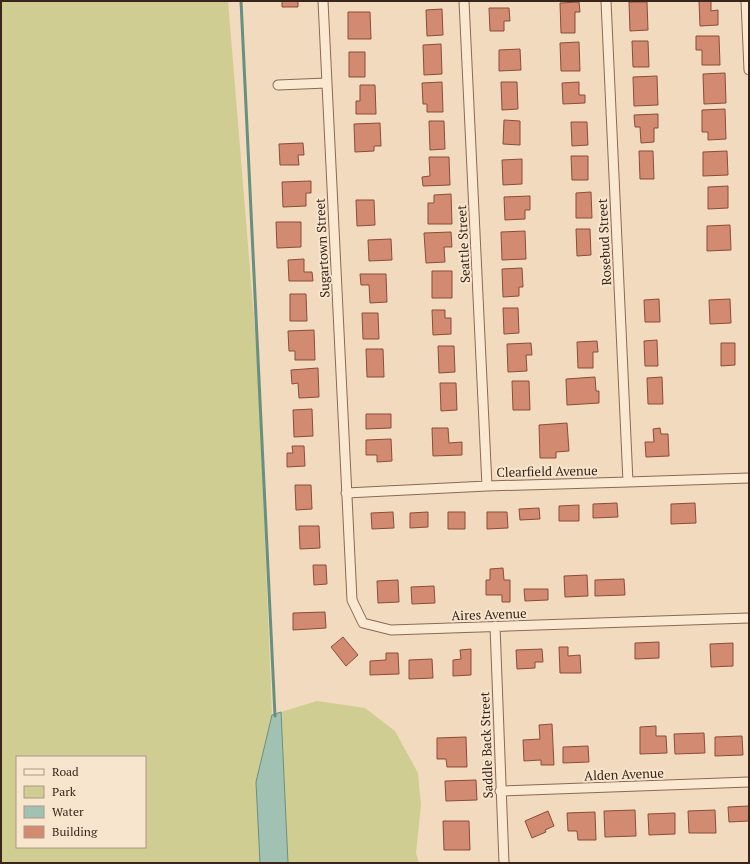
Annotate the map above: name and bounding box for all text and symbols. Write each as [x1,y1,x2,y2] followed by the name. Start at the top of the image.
[310,198,334,298] street label: Sugartown Street
[593,198,615,286] street label: Rosebud Street
[452,204,474,283] street label: Seattle Street
[496,461,598,481] street label: Clearfield Avenue
[451,604,527,624] street label: Aires Avenue
[475,691,497,799] street label: Saddle Back Street
[16,756,146,848] legend
[52,764,79,779] text: Road
[584,764,664,784] street label: Alden Avenue
[52,784,77,799] text: Park
[52,804,84,819] text: Water
[52,824,98,839] text: Building

